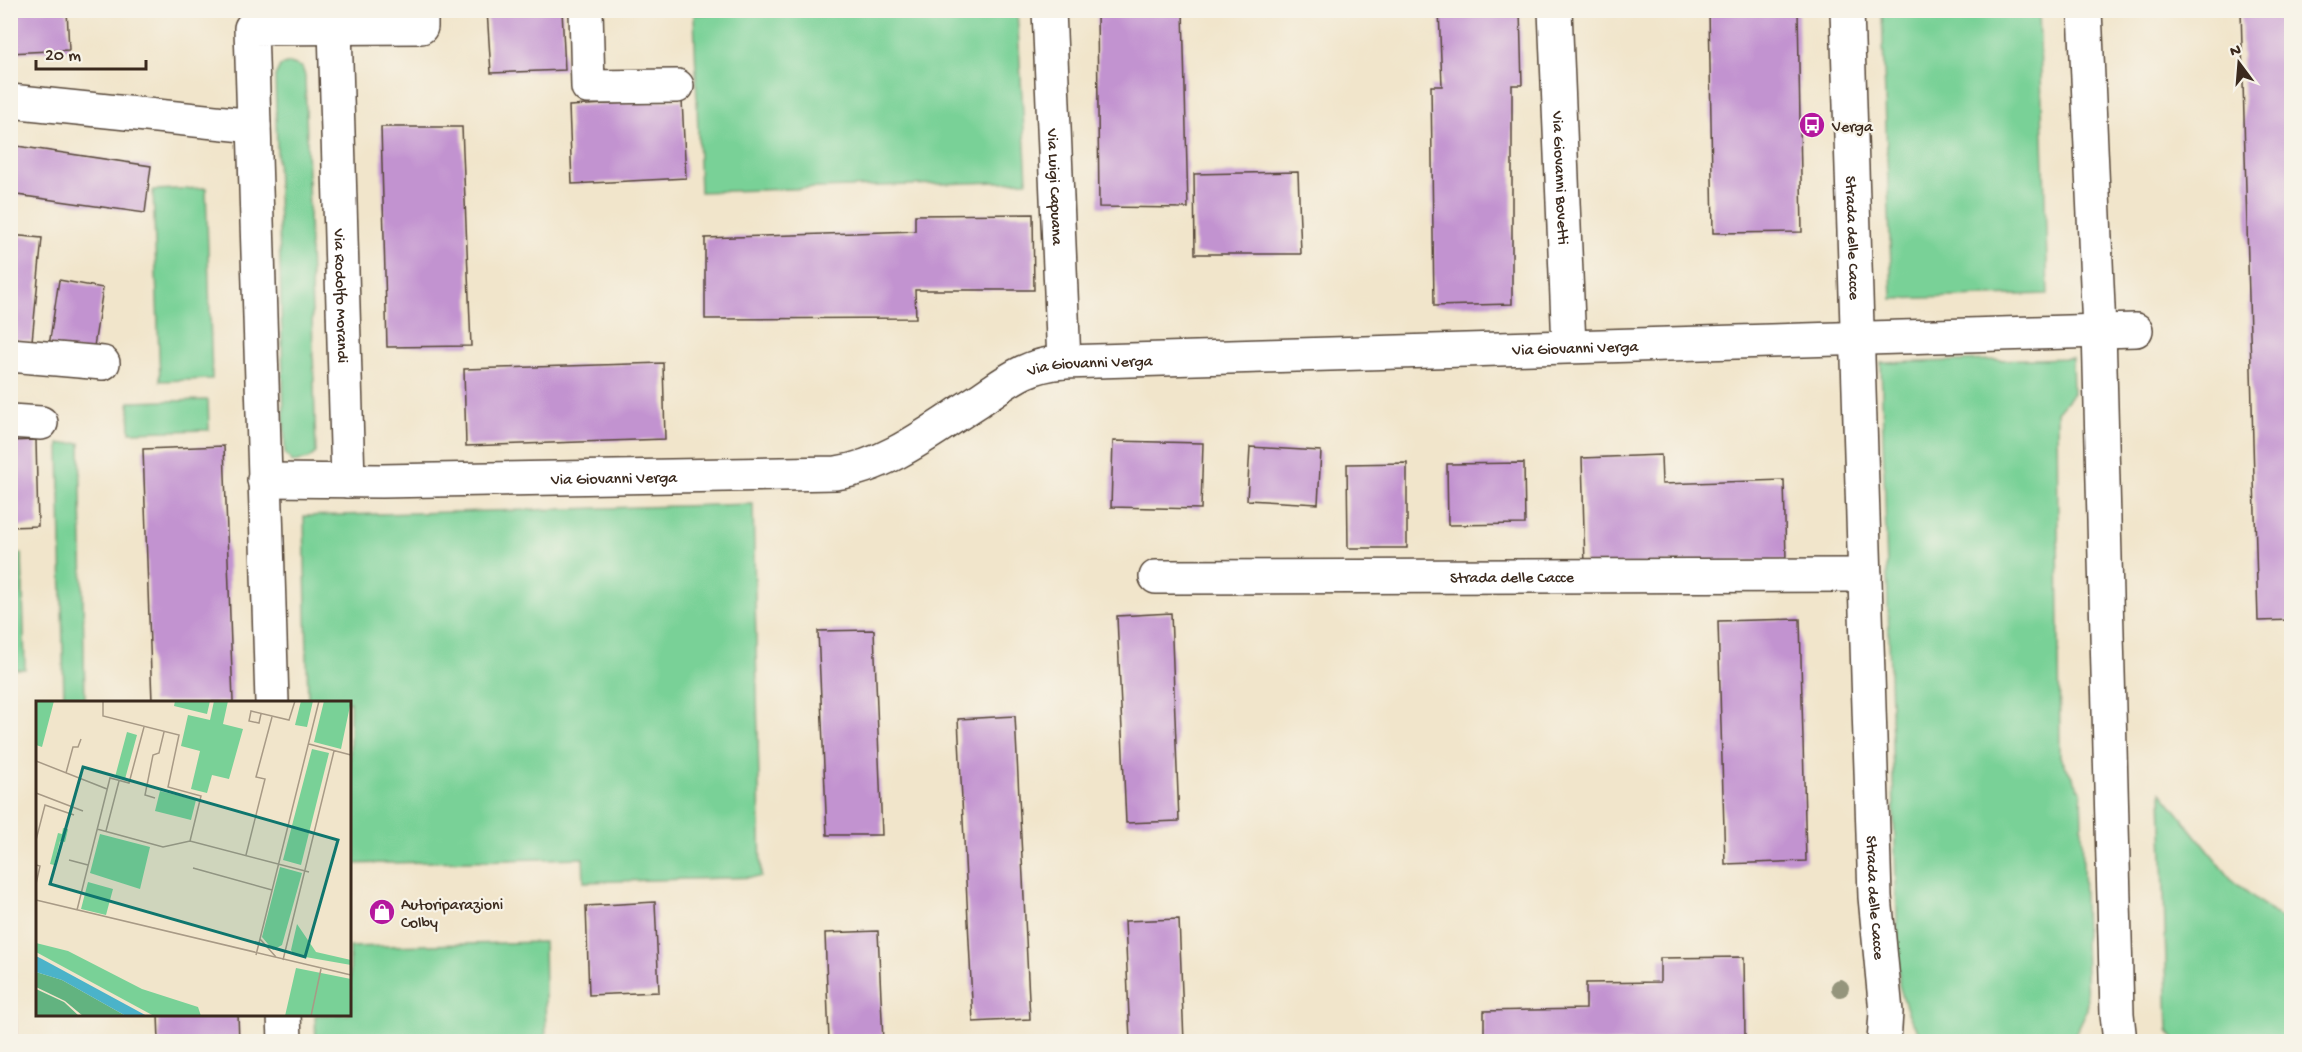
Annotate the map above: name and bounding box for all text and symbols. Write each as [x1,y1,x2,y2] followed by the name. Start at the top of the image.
[36,33,146,71] scale bar
[2209,33,2269,93] north arrow
[2228,41,2244,63] text: N
[45,46,81,67] text: 20 m
[1546,110,1571,245] street label: Via Giovanni Bovetti
[1797,110,1827,140] bus stop icon: Verga
[1831,119,1874,138] place label: Verga
[1041,127,1065,247] street label: Via Luigi Capuana
[1839,176,1862,301] street label: Strada delle Cacce
[328,228,351,363] street label: Via Rodolfo Morandi
[1511,339,1640,362] street label: Via Giovanni Verga
[1024,353,1154,383] street label: Via Giovanni Verga
[550,470,678,491] street label: Via Giovanni Verga
[1450,570,1575,589] street label: Strada delle Cacce
[36,701,351,1016] inset map
[1860,835,1887,961] street label: Strada delle Cacce
[367,897,397,927] shop icon: Autoriparazioni Colby
[401,897,503,934] place label: Autoriparazioni Colby

